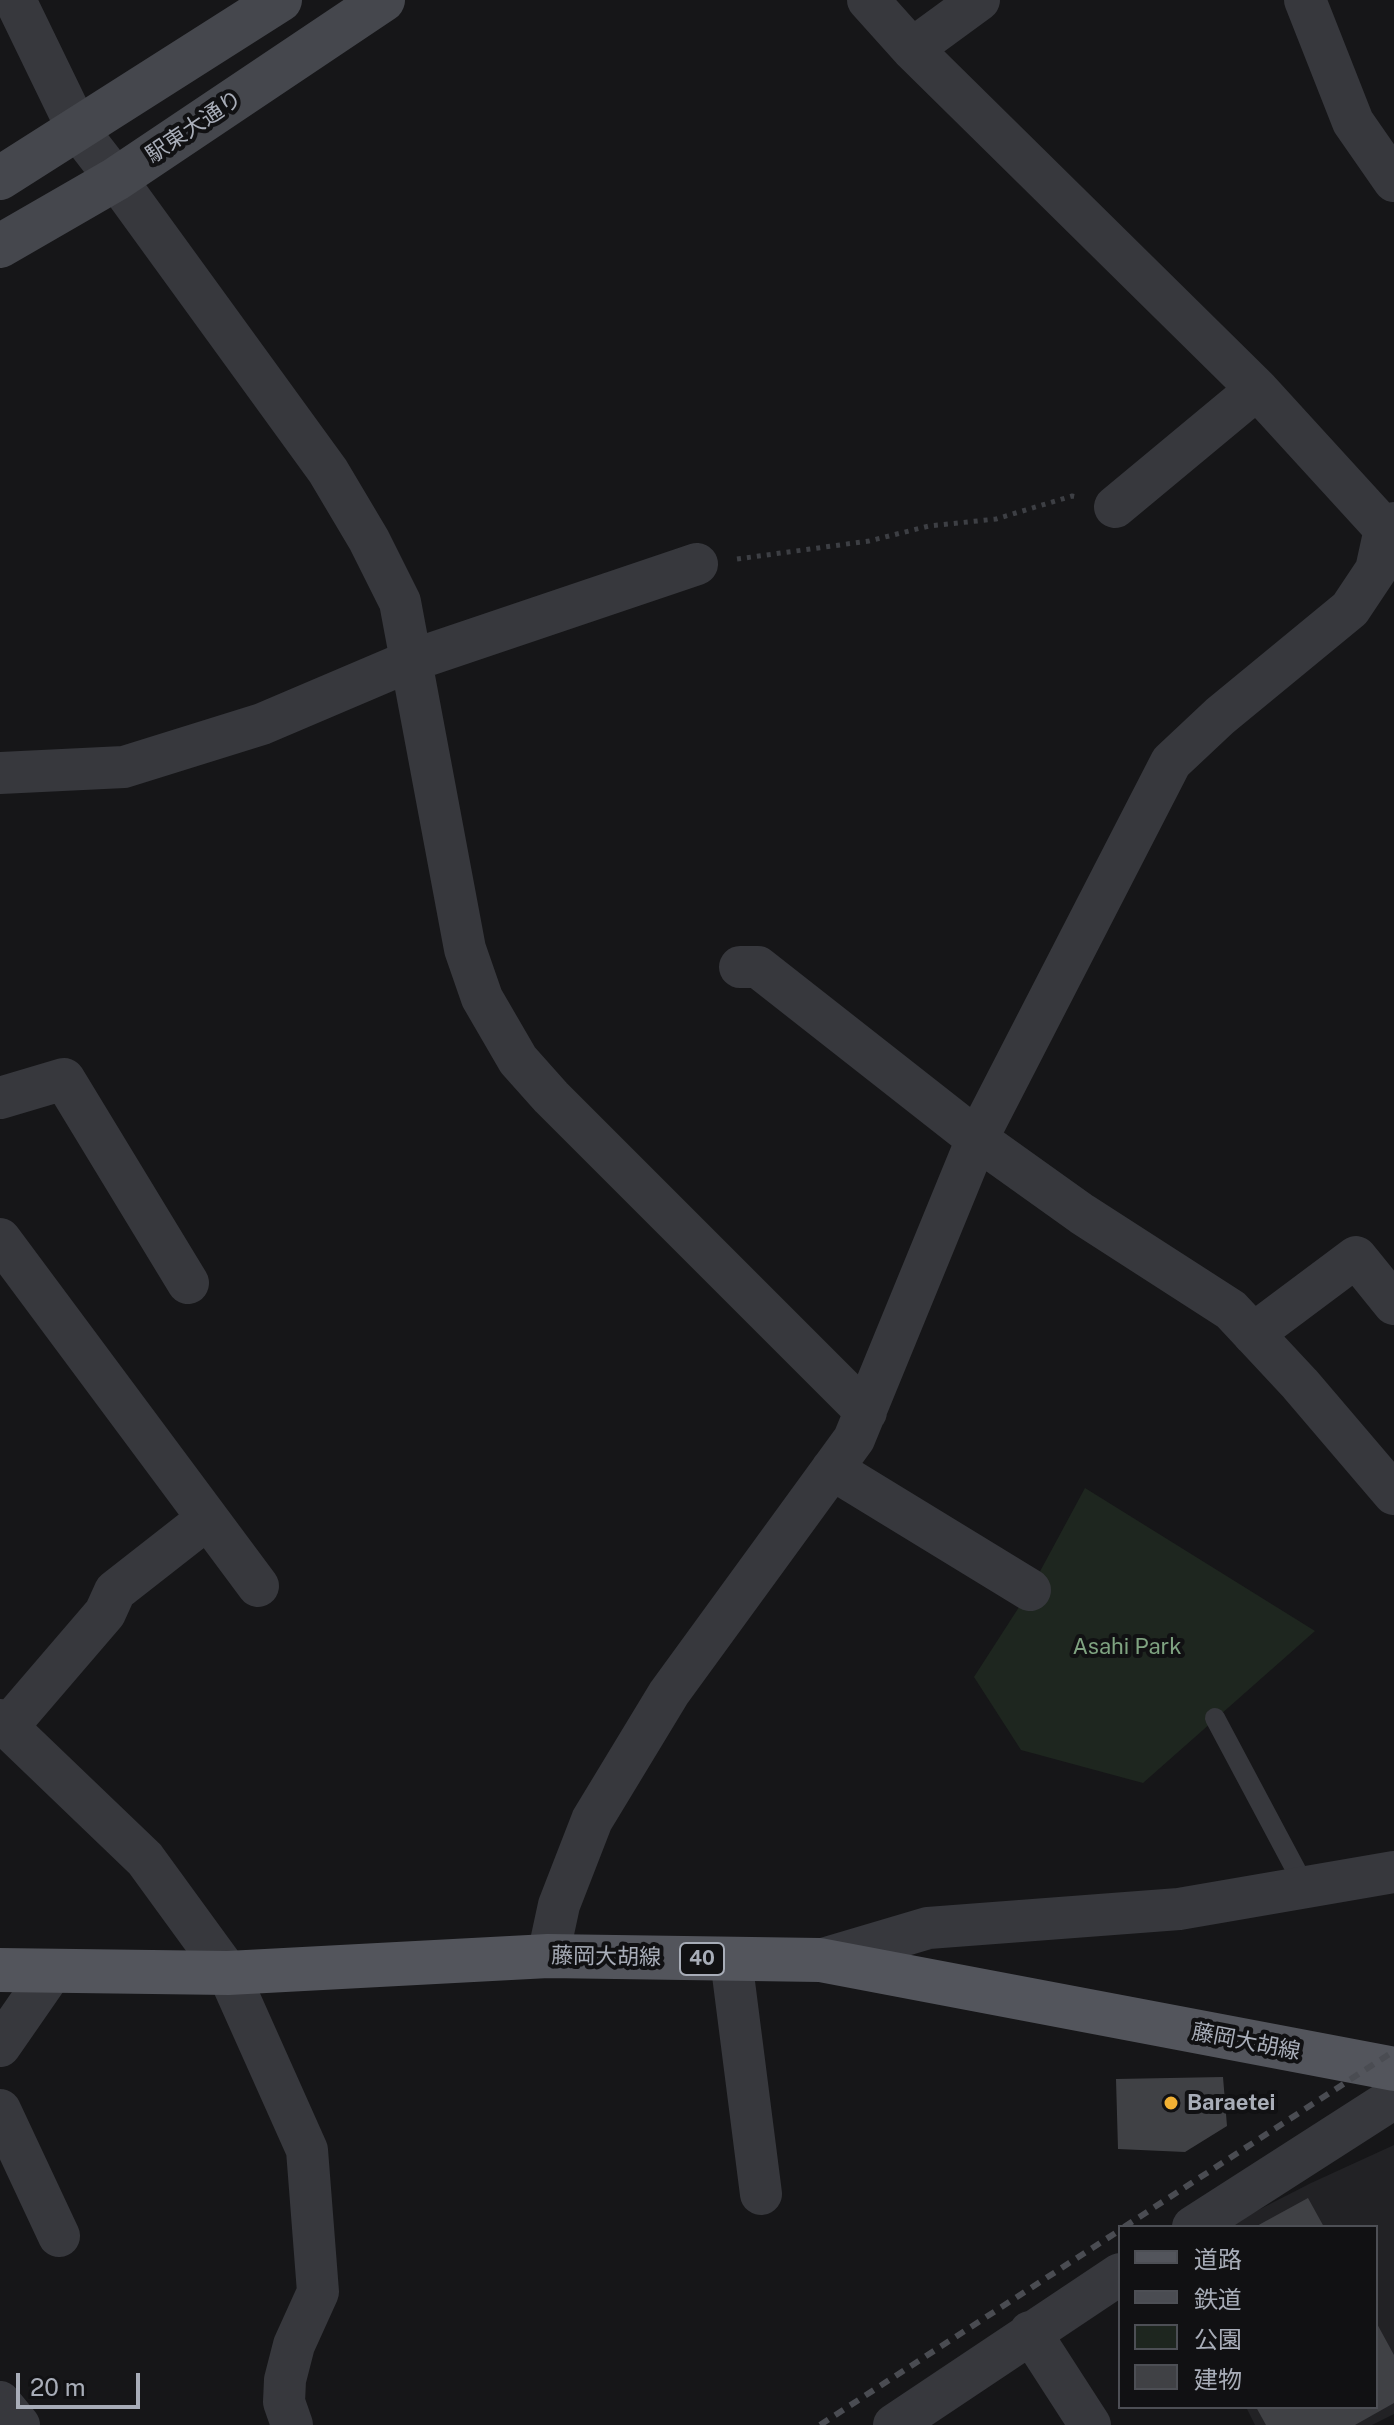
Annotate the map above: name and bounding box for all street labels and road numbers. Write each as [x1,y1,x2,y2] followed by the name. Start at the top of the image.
[141,85,247,169] street label: 駅東大通り
[551,1943,661,1971] street label: 藤岡大胡線
[680,1943,724,1975] road number: 40
[1189,2019,1303,2065] street label: 藤岡大胡線

